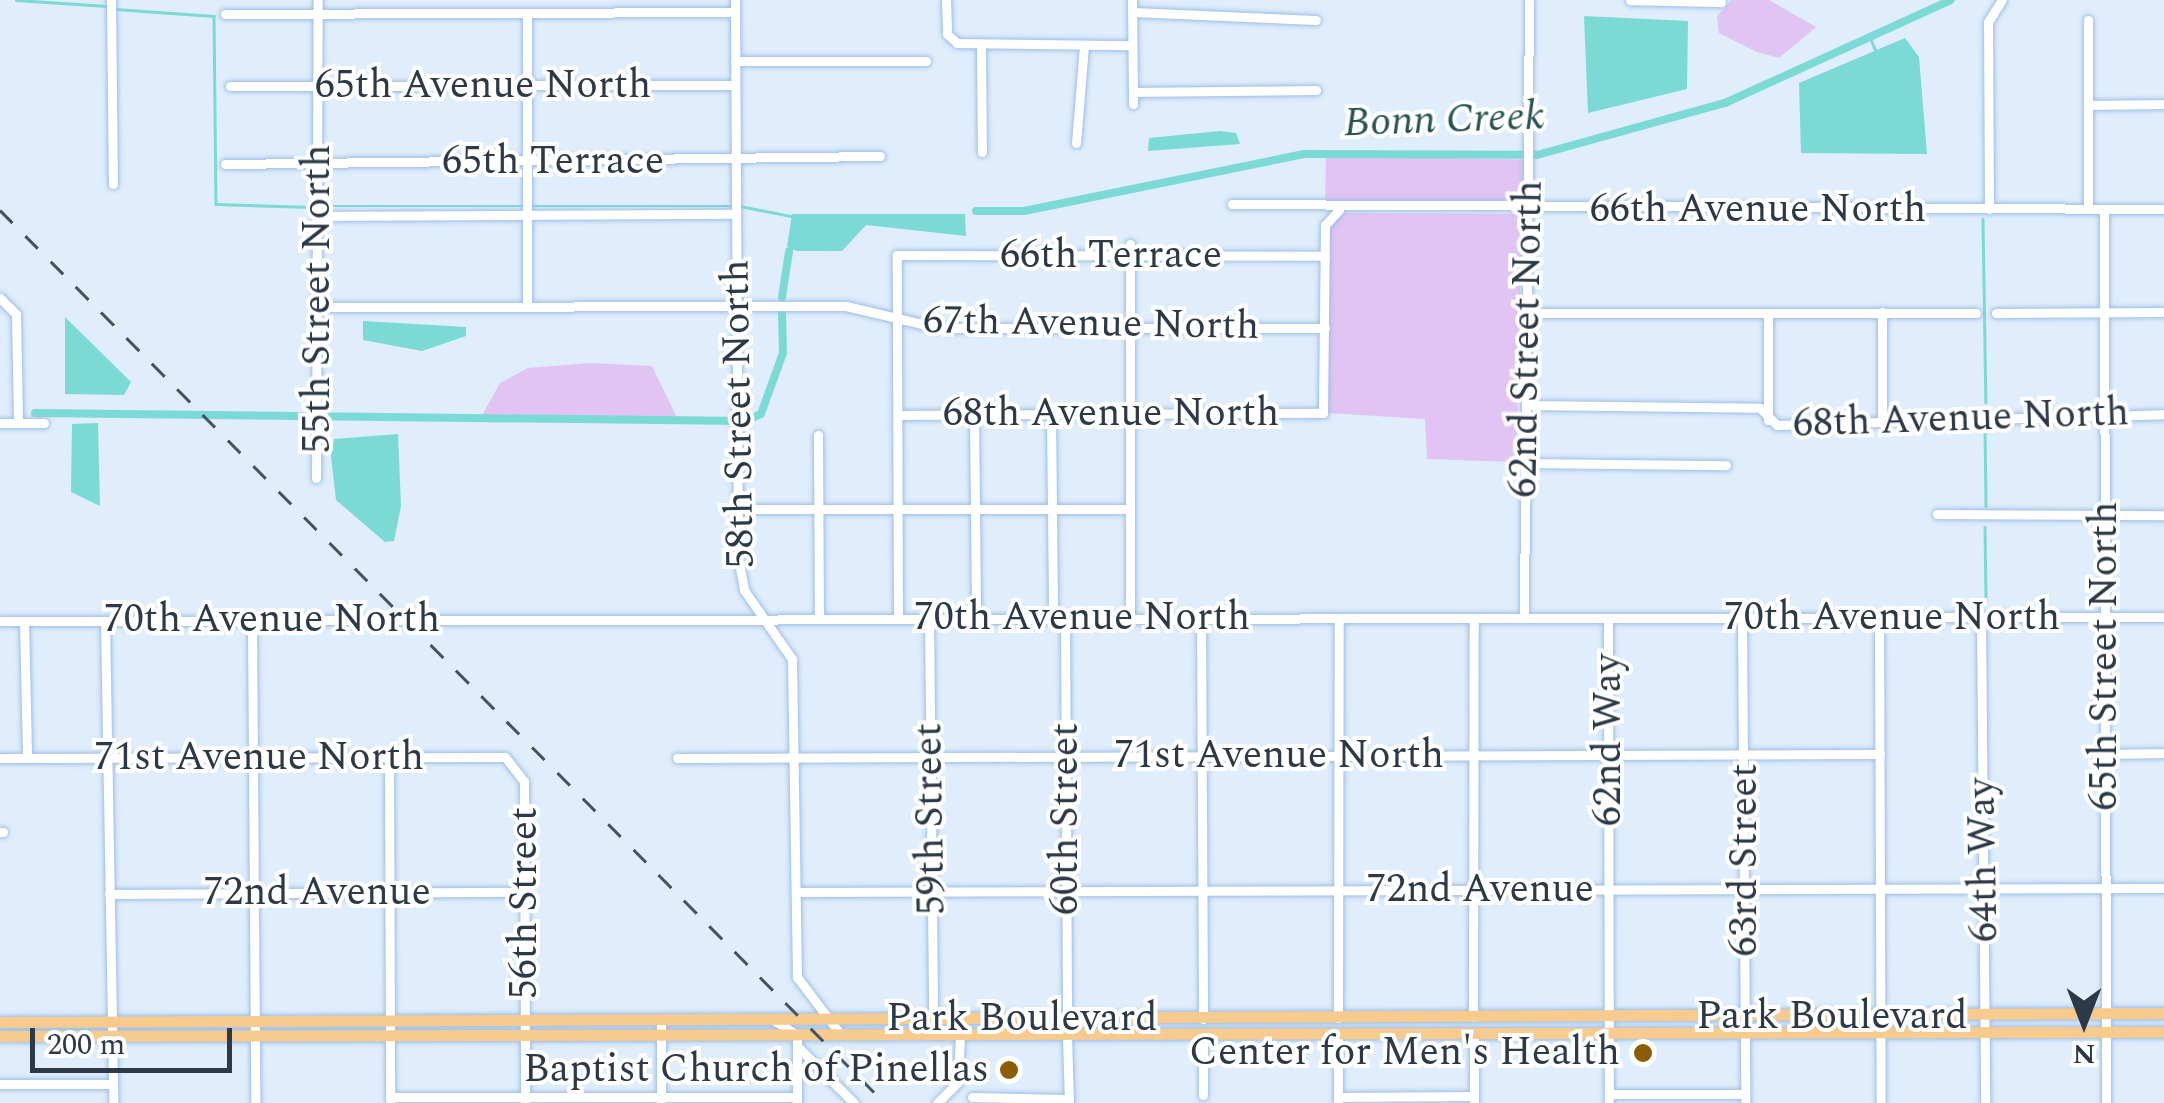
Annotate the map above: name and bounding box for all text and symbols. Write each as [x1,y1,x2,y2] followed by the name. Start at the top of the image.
[315,62,651,110] street label: 65th Avenue North
[1343,91,1545,149] water label: Bonn Creek
[442,138,664,186] street label: 65th Terrace
[294,144,342,454] street label: 55th Street North
[1500,180,1554,498] street label: 62nd Street North
[1590,186,1926,234] street label: 66th Avenue North
[1000,232,1222,280] street label: 66th Terrace
[712,259,766,569] street label: 58th Street North
[922,297,1260,351] street label: 67th Avenue North
[1792,389,2130,449] street label: 68th Avenue North
[943,390,1279,438] street label: 68th Avenue North
[2081,501,2129,811] street label: 65th Street North
[914,594,1250,642] street label: 70th Avenue North
[1724,594,2060,642] street label: 70th Avenue North
[104,596,440,644] street label: 70th Avenue North
[1585,654,1633,826] street label: 62nd Way
[905,722,957,916] street label: 59th Street
[1042,723,1090,915] street label: 60th Street
[1114,732,1444,780] street label: 71st Avenue North
[94,734,424,782] street label: 71st Avenue North
[1721,763,1769,957] street label: 63rd Street
[1959,777,2009,943] street label: 64th Way
[501,807,549,999] street label: 56th Street
[1366,866,1594,914] street label: 72nd Avenue
[203,869,431,917] street label: 72nd Avenue
[2034,973,2134,1073] north arrow
[1696,993,1968,1041] street label: Park Boulevard
[886,995,1158,1043] street label: Park Boulevard
[35,1008,238,1070] scale bar
[47,1022,125,1068] text: 200 m
[1189,1029,1620,1077] place label: Center for Men's Health
[2073,1032,2095,1075] text: N
[1630,1040,1656,1066] marker: Center for Men's Health
[523,1046,989,1094] place label: Baptist Church of Pinellas
[998,1059,1020,1081] marker: Baptist Church of Pinellas

